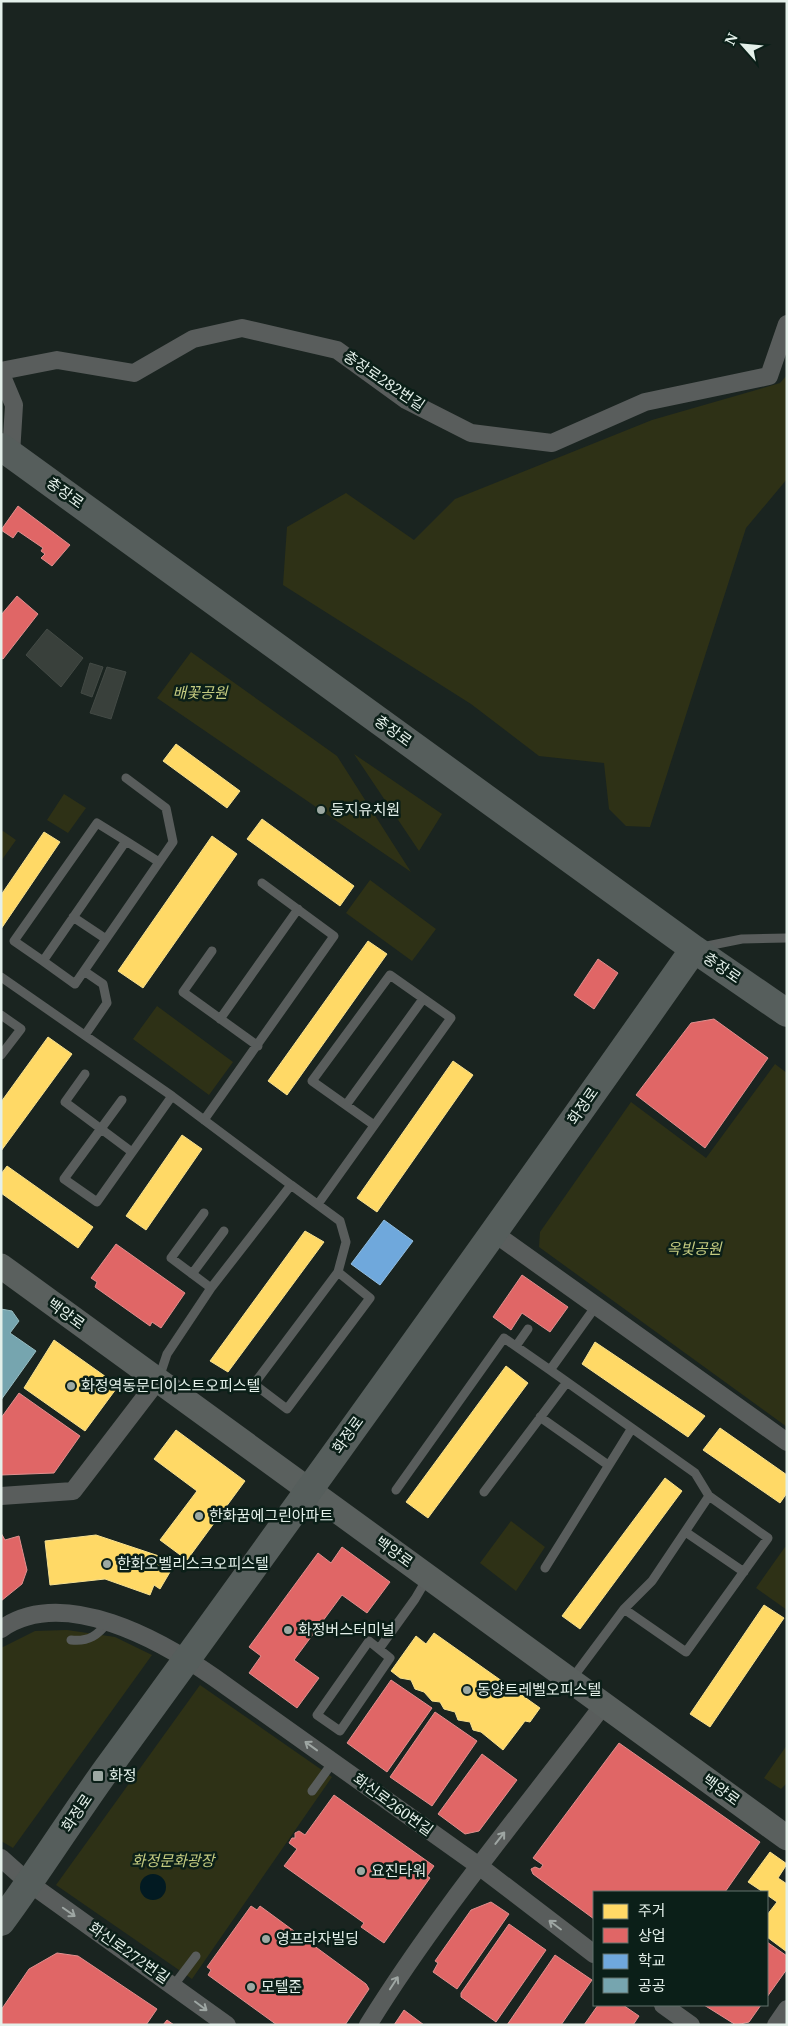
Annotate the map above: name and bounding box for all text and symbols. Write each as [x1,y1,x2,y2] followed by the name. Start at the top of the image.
[718,20,768,70] north arrow
[720,30,742,48] text: N
[340,346,429,415] street label: 충장로282번길
[43,472,88,512] street label: 충장로
[172,682,229,702] park label: 배꽃공원
[371,710,416,750] street label: 충장로
[331,799,400,819] place label: 둥지유치원
[315,804,327,816] marker: 둥지유치원
[700,947,745,987] street label: 충장로
[562,1083,602,1128] street label: 화정로
[666,1238,723,1258] park label: 옥빛공원
[44,1293,89,1333] street label: 백양로
[81,1375,260,1395] place label: 화정역동문디이스트오피스텔
[65,1380,77,1392] marker: 화정역동문디이스트오피스텔
[327,1412,367,1457] street label: 화정로
[209,1505,333,1525] place label: 한화꿈에그린아파트
[193,1510,205,1522] marker: 한화꿈에그린아파트
[372,1531,417,1571] street label: 백양로
[117,1553,269,1573] place label: 한화오벨리스크오피스텔
[101,1558,113,1570] marker: 한화오벨리스크오피스텔
[298,1619,395,1639] place label: 화정버스터미널
[282,1624,294,1636] marker: 화정버스터미널
[477,1679,601,1699] place label: 동양트레벨오피스텔
[461,1684,473,1696] marker: 동양트레벨오피스텔
[304,1741,318,1751] one-way arrow
[109,1765,137,1785] place label: 화정
[350,1768,438,1840] street label: 화신로260번길
[91,1769,105,1783] marker: 화정
[699,1769,744,1809] street label: 백양로
[56,1790,96,1835] street label: 화정로
[495,1831,505,1845] one-way arrow
[132,1850,217,1870] park label: 화정문화광장
[371,1860,426,1880] place label: 요진타워
[355,1865,367,1877] marker: 요진타워
[593,1891,768,2006] legend
[638,1900,666,1920] text: 주거
[62,1907,76,1917] one-way arrow
[85,1917,174,1987] street label: 화신로272번길
[549,1919,562,1930] one-way arrow
[638,1925,666,1945] text: 상업
[276,1928,359,1948] place label: 영프라자빌딩
[260,1933,272,1945] marker: 영프라자빌딩
[638,1950,666,1970] text: 학교
[638,1975,666,1995] text: 공공
[261,1976,302,1996] place label: 모텔준
[389,1977,399,1991] one-way arrow
[245,1981,257,1993] marker: 모텔준
[194,2000,207,2011] one-way arrow

